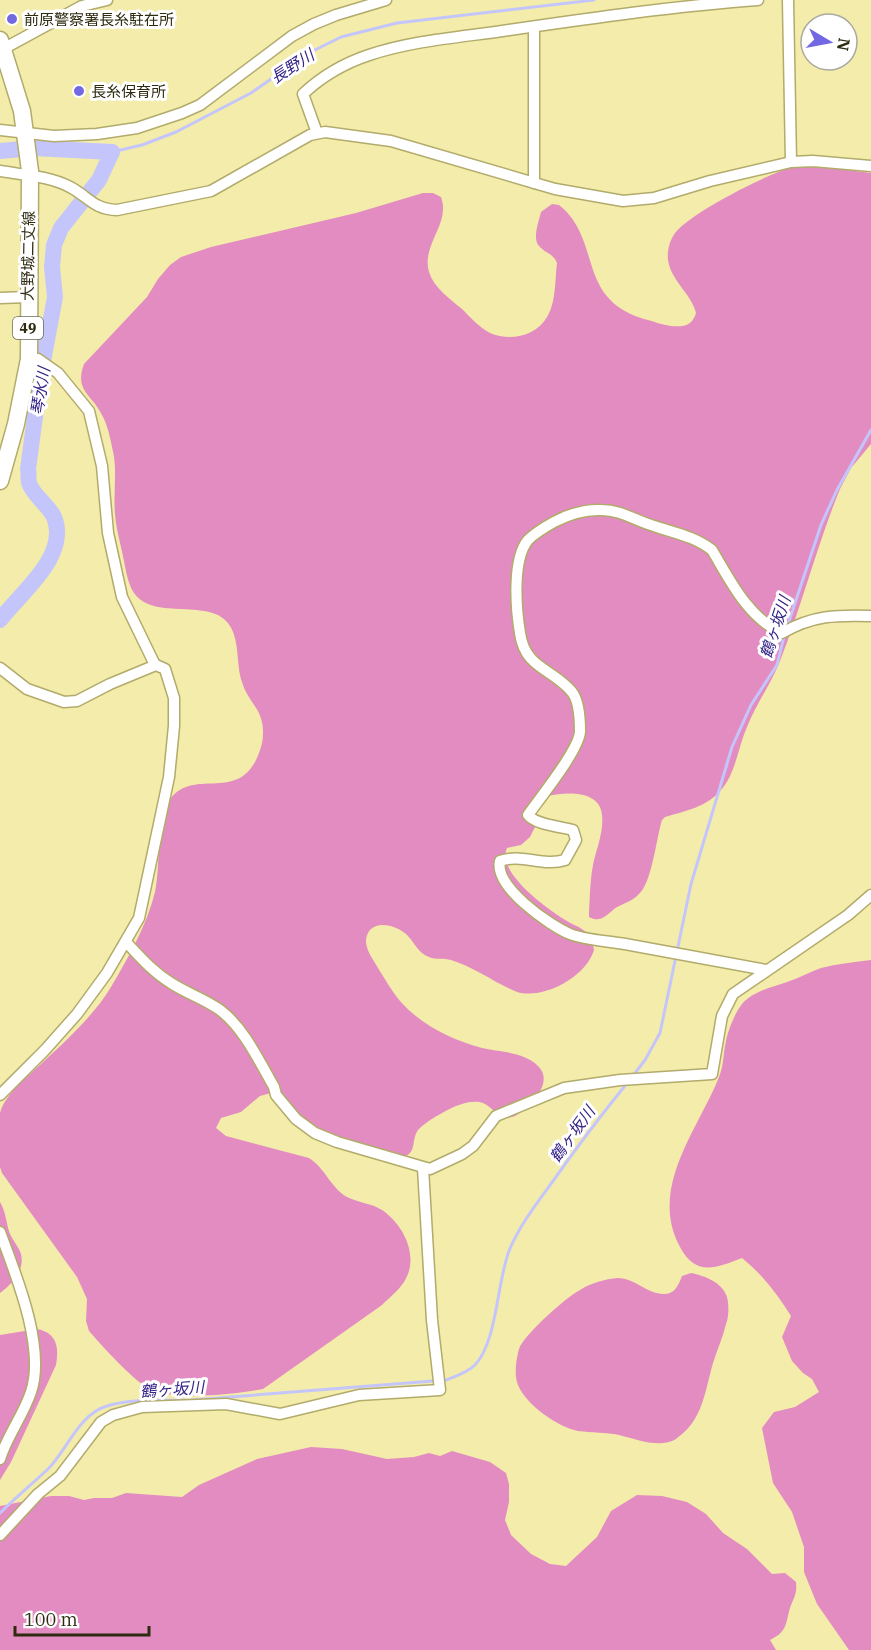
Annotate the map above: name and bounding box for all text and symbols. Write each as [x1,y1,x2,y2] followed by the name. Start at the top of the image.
[24,10,174,29] place label: 前原警察署長糸駐在所
[5,12,19,26] marker: 前原警察署長糸駐在所
[799,12,859,72] north arrow
[833,37,855,53] text: N
[266,43,319,87] water label: 長野川
[91,82,166,101] place label: 長糸保育所
[72,84,86,98] marker: 長糸保育所
[18,211,38,301] street label: 大野城二丈線
[13,317,43,339] road number: 49
[26,364,54,416] water label: 琴水川
[756,592,795,661] water label: 鶴ヶ坂川
[545,1101,600,1166] water label: 鶴ヶ坂川
[139,1377,207,1401] water label: 鶴ヶ坂川
[15,1599,148,1637] scale bar
[24,1608,78,1631] text: 100 m

